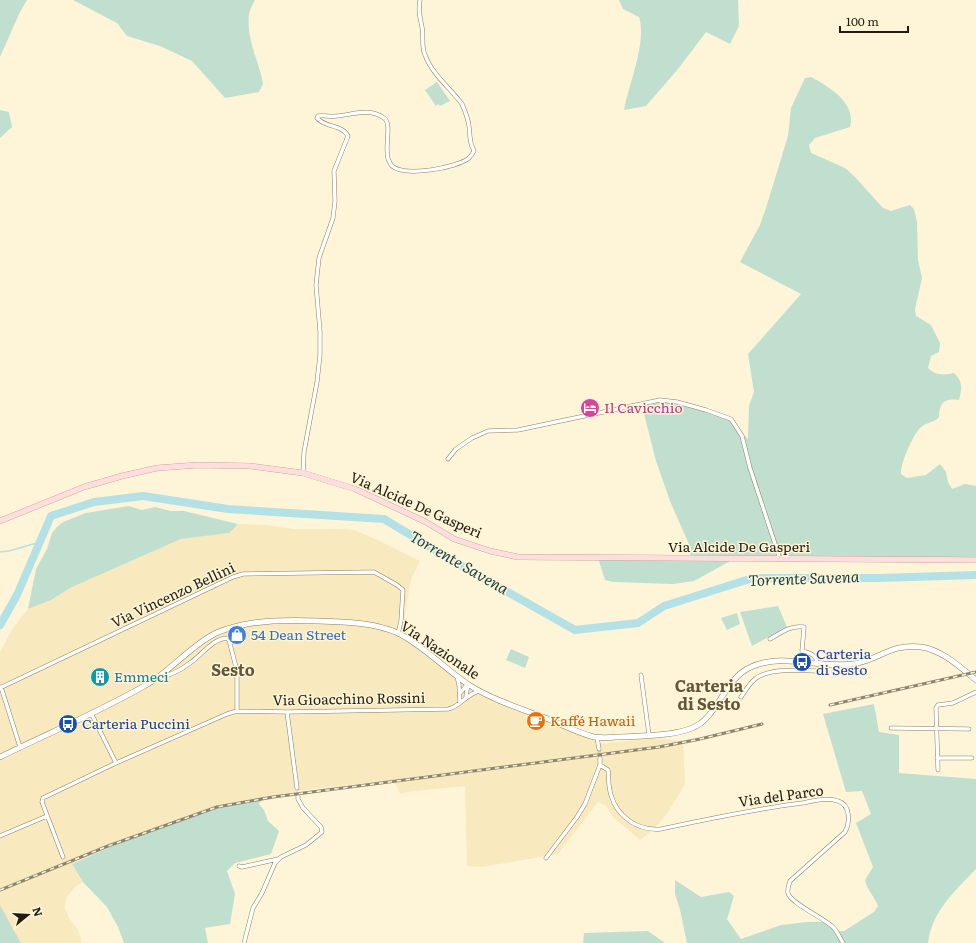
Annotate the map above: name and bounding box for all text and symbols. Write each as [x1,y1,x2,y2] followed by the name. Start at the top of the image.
[840,8,908,34] scale bar
[846,12,879,30] text: 100 m
[579,397,601,419] hotel icon: Il Cavicchio
[604,397,683,417] place label: Il Cavicchio
[347,466,486,542] street label: Via Alcide De Gasperi
[406,524,514,600] water label: Torrente Savena
[668,536,810,556] street label: Via Alcide De Gasperi
[107,556,238,632] street label: Via Vincenzo Bellini
[748,564,860,591] water label: Torrente Savena
[397,615,484,683] street label: Via Nazionale
[226,624,248,646] shop icon: 54 Dean Street
[251,624,346,644] place label: 54 Dean Street
[816,643,872,679] place label: Carteria di Sesto
[791,651,813,673] bus stop icon: Carteria di Sesto
[211,657,255,681] district label: Sesto
[89,666,111,688] building icon: Emmeci
[114,666,169,686] place label: Emmeci
[675,673,744,715] district label: Carteria di Sesto
[272,687,426,709] street label: Via Gioacchino Rossini
[525,710,547,732] cafe icon: Kaffé Hawaii
[550,710,636,730] place label: Kaffé Hawaii
[57,713,79,735] bus stop icon: Carteria Puccini
[82,713,190,733] place label: Carteria Puccini
[737,779,825,811] street label: Via del Parco
[8,895,48,935] north arrow
[29,905,47,918] text: N

